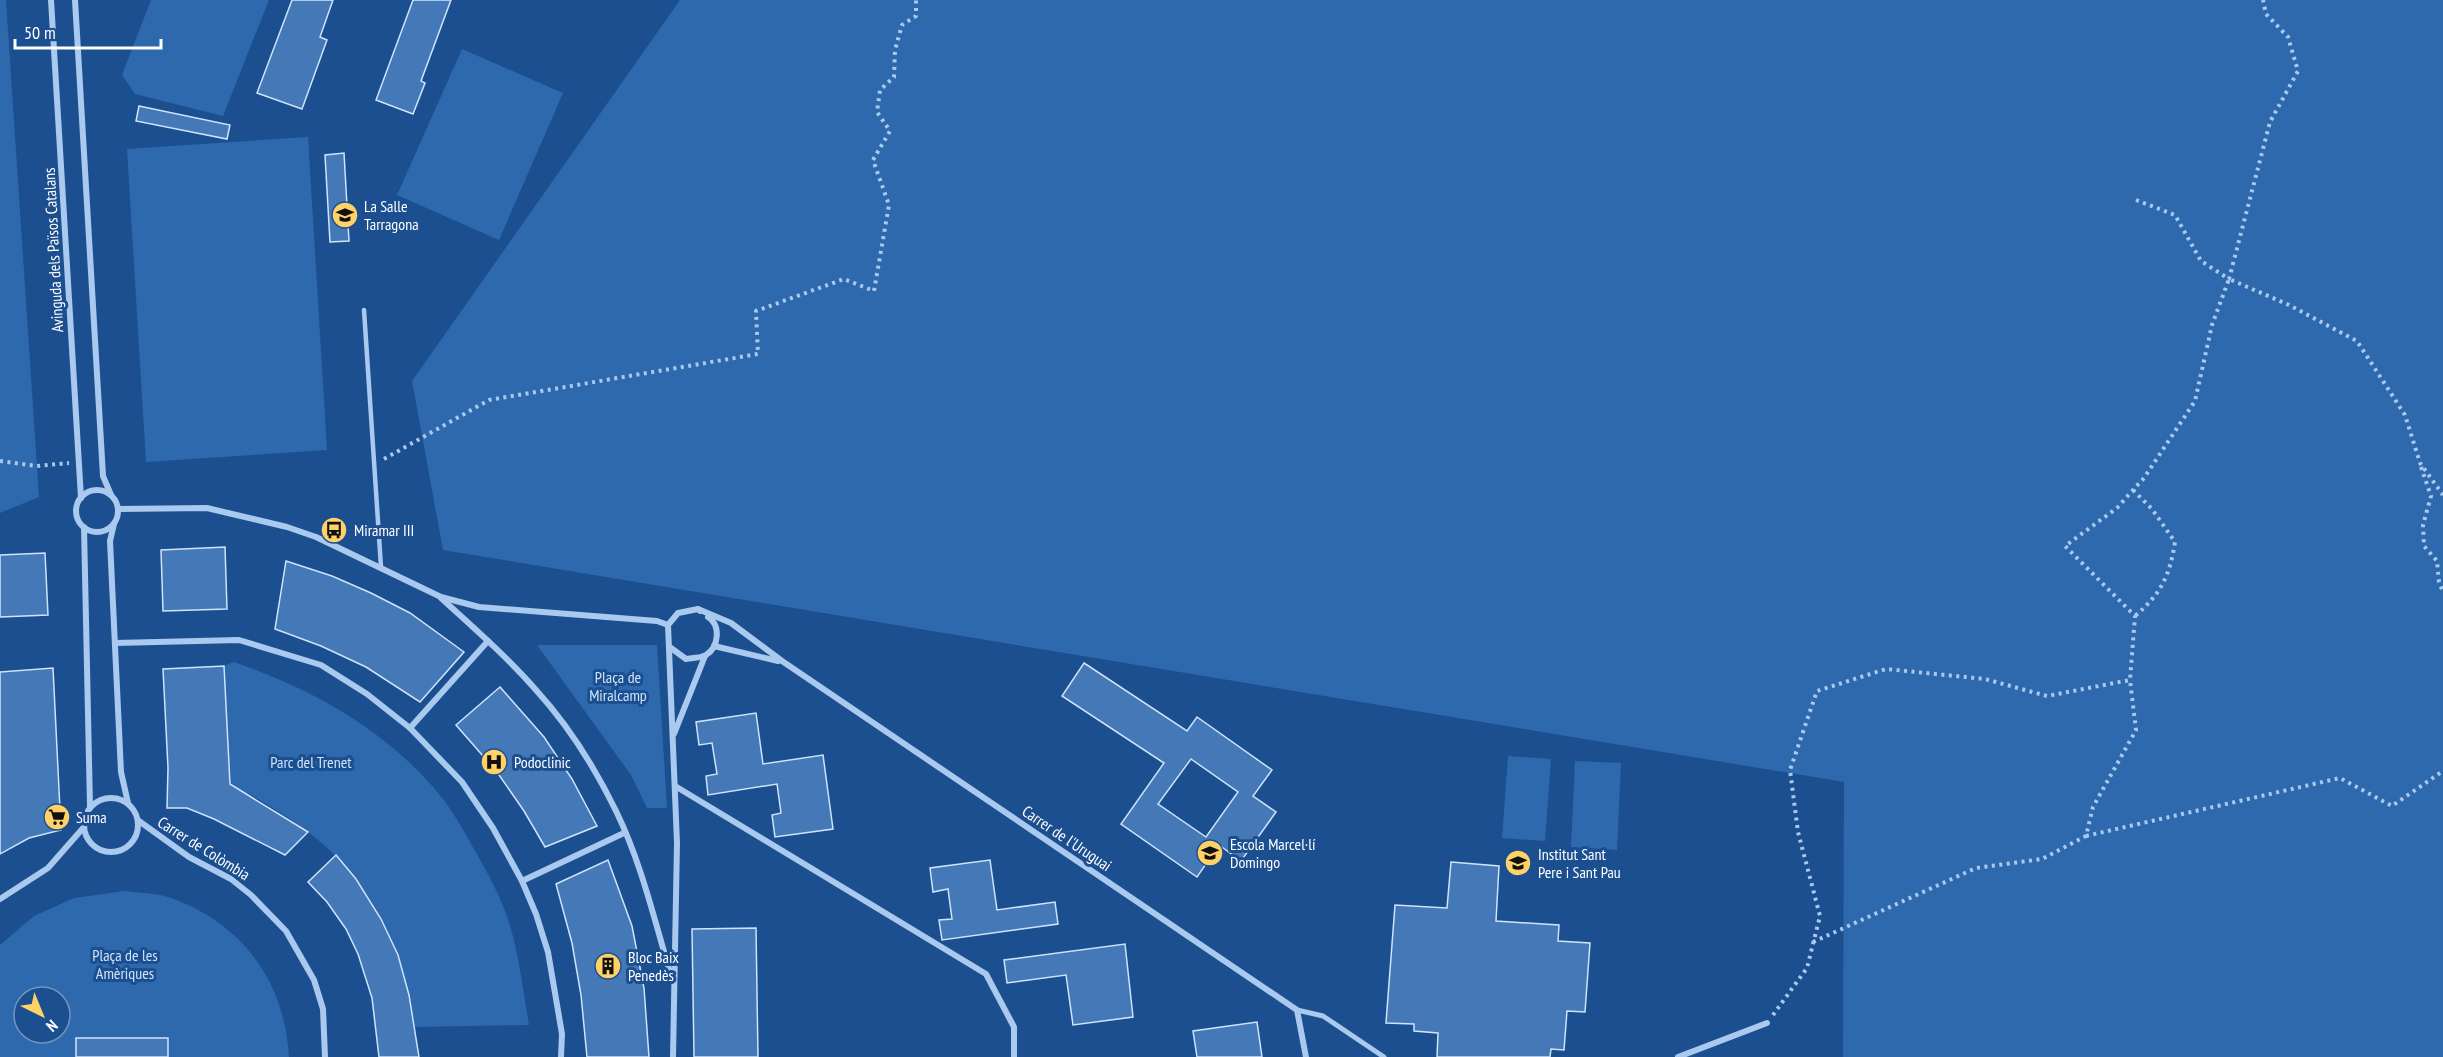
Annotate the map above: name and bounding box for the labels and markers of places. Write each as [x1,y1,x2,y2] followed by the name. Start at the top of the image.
[364,196,419,234] place label: La Salle Tarragona
[330,200,360,230] school or university icon: La Salle Tarragona
[319,515,349,545] bus stop icon: Miramar III
[354,520,414,540] place label: Miramar III
[479,747,509,777] hospital icon: Podoclinic
[514,752,571,772] place label: Podoclinic
[42,802,72,832] supermarket icon: Suma
[76,807,107,827] place label: Suma
[1230,834,1316,872] place label: Escola Marcel·lí Domingo
[1195,838,1225,868] school or university icon: Escola Marcel·lí Domingo
[1538,844,1621,882] place label: Institut Sant Pere i Sant Pau
[1503,848,1533,878] school or university icon: Institut Sant Pere i Sant Pau
[628,947,679,985] place label: Bloc Baix Penedès
[593,951,623,981] building icon: Bloc Baix Penedès

